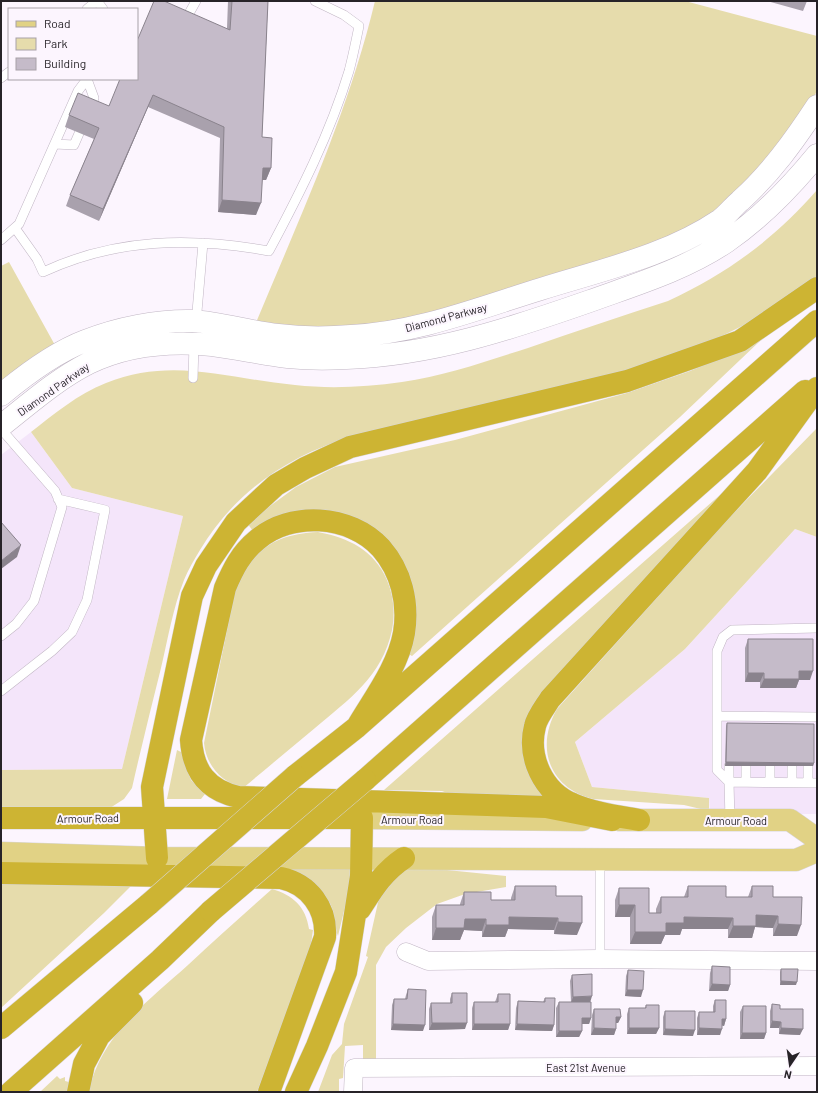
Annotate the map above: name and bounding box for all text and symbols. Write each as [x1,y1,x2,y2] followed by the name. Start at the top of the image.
[8,8,138,80] legend
[44,16,71,30] text: Road
[44,36,68,50] text: Park
[44,56,86,70] text: Building
[404,300,488,334] street label: Diamond Parkway
[15,359,91,419] street label: Diamond Parkway
[57,811,119,825] street label: Armour Road
[381,813,443,826] street label: Armour Road
[705,814,767,827] street label: Armour Road
[770,1045,810,1085] north arrow
[546,1061,626,1074] street label: East 21st Avenue
[783,1068,793,1082] text: N

